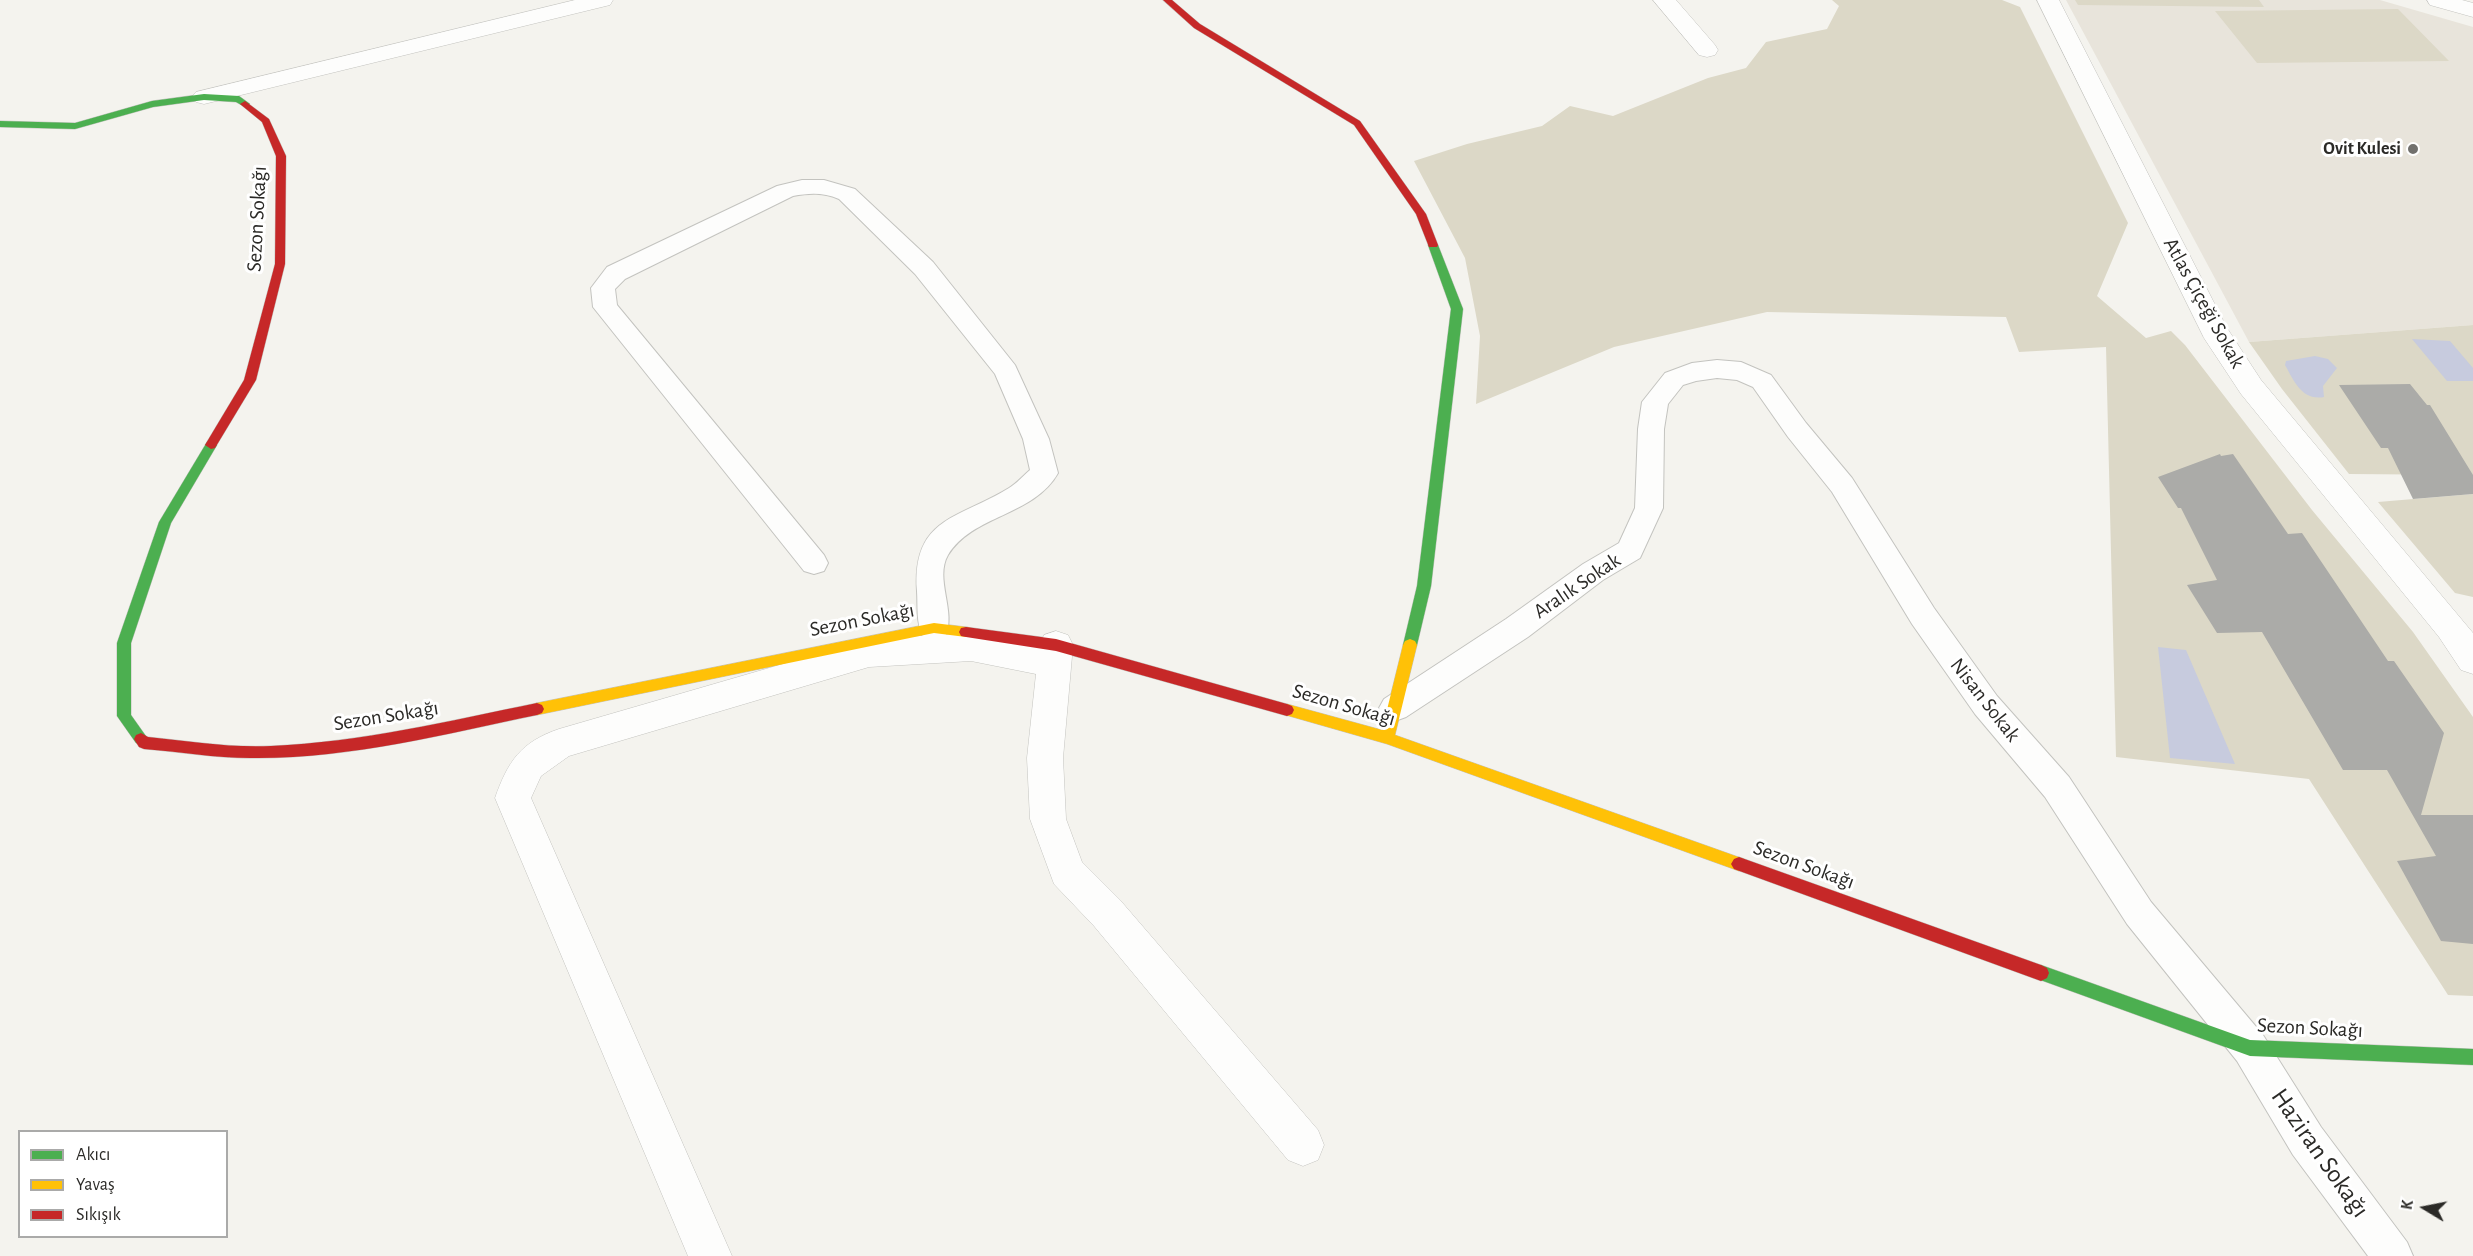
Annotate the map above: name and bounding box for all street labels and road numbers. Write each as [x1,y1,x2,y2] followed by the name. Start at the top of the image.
[242,165,272,273] street label: Sezon Sokağı
[2158,233,2250,373] street label: Atlas Çiçeği Sokak
[1529,548,1625,624] street label: Aralık Sokak
[808,598,916,642] street label: Sezon Sokağı
[1945,653,2025,747] street label: Nisan Sokak
[1290,678,1398,732] street label: Sezon Sokağı
[332,695,440,737] street label: Sezon Sokağı
[1750,835,1858,895] street label: Sezon Sokağı
[2256,1013,2364,1043] street label: Sezon Sokağı
[2264,1082,2376,1224] street label: Haziran Sokağı

